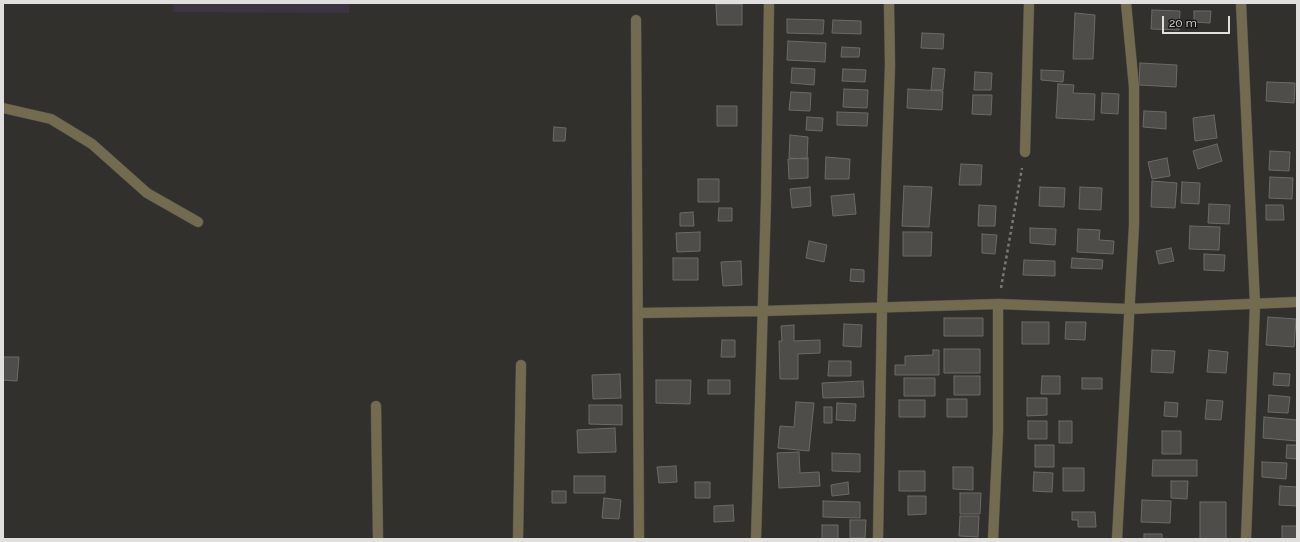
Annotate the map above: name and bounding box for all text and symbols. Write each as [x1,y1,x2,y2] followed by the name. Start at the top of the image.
[1164,8,1232,34] scale bar
[1169,16,1197,30] text: 20 m

